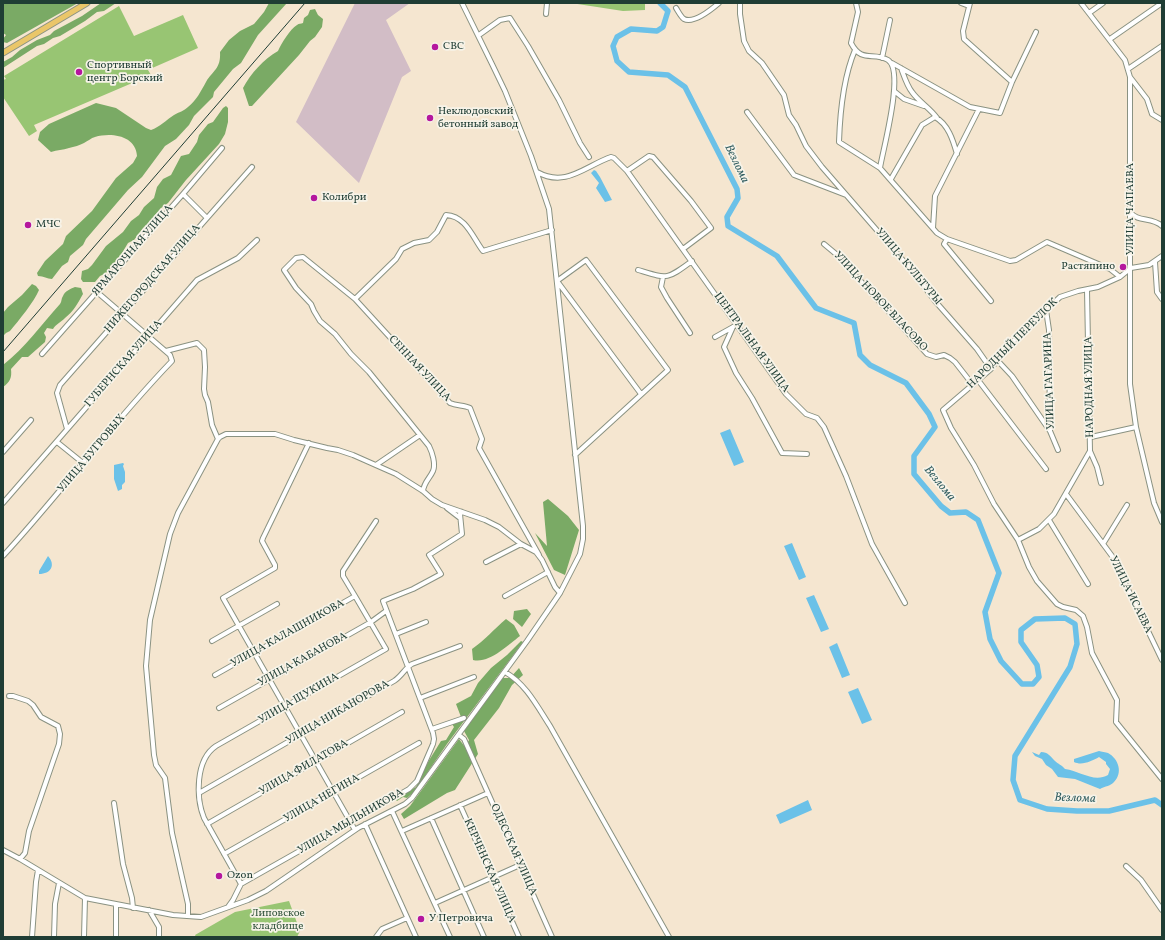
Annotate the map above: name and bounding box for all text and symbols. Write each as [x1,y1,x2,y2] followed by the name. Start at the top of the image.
[443,40,464,54] place label: СВС
[430,42,440,52] marker: СВС
[87,59,163,85] place label: Спортивный центр Борский
[74,67,84,77] marker: Спортивный центр Борский
[438,105,518,131] place label: Неклюдовский бетонный завод
[425,113,435,123] marker: Неклюдовский бетонный завод
[720,142,752,186] water label: Везлома
[1124,163,1138,255] street label: УЛИЦА ЧАПАЕВА
[322,191,366,205] place label: Колибри
[309,193,319,203] marker: Колибри
[90,203,176,299] street label: ЯРМАРОЧНАЯ УЛИЦА
[36,218,61,232] place label: МЧС
[23,220,33,230] marker: МЧС
[102,222,204,336] street label: НИЖЕГОРОДСКАЯ УЛИЦА
[872,226,944,308] street label: УЛИЦА КУЛЬТУРЫ
[830,249,930,355] street label: УЛИЦА НОВОЕ ВЛАСОВО
[1061,260,1115,274] place label: Растяпино
[1118,262,1128,272] marker: Растяпино
[710,290,792,396] street label: ЦЕНТРАЛЬНАЯ УЛИЦА
[965,296,1061,392] street label: НАРОДНЫЙ ПЕРЕУЛОК
[83,318,165,410] street label: ГУБЕРНСКАЯ УЛИЦА
[1042,332,1058,430] street label: УЛИЦА ГАГАРИНА
[385,333,453,405] street label: СЕННАЯ УЛИЦА
[1083,336,1097,438] street label: НАРОДНАЯ УЛИЦА
[55,412,129,496] street label: УЛИЦА БУГРОВЫХ
[920,464,958,504] water label: Везлома
[1106,554,1154,636] street label: УЛИЦА ИСАЕВА
[229,597,347,671] street label: УЛИЦА КАЛАШНИКОВА
[256,630,350,690] street label: УЛИЦА КАБАНОВА
[256,671,342,727] street label: УЛИЦА ЩУКИНА
[284,678,392,748] street label: УЛИЦА НИКАНОРОВА
[257,737,351,799] street label: УЛИЦА ФИЛАТОВА
[282,772,362,826] street label: УЛИЦА НЕГИНА
[296,786,406,858] street label: УЛИЦА МЫЛЬНИКОВА
[1054,791,1096,807] water label: Везлома
[487,802,539,898] street label: ОДЕССКАЯ УЛИЦА
[460,817,518,925] street label: КЕРЧЕНСКАЯ УЛИЦА
[227,869,253,883] place label: Ozon
[214,871,224,881] marker: Ozon
[251,907,305,933] park label: Липовское кладбище
[429,912,493,926] place label: У Петровича
[416,914,426,924] marker: У Петровича

